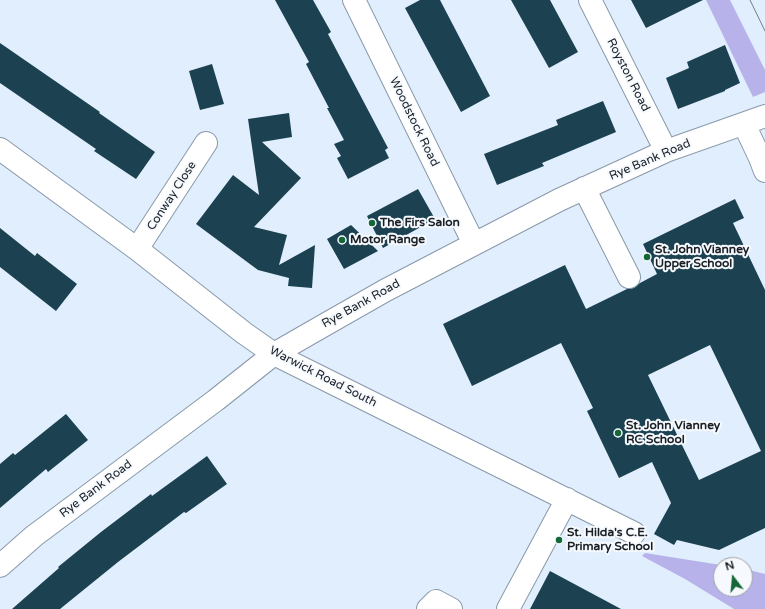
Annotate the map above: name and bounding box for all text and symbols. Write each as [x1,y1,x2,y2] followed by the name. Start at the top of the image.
[603,36,653,114] street label: Royston Road
[386,75,442,169] street label: Woodstock Road
[607,136,693,184] street label: Rye Bank Road
[144,159,200,233] street label: Conway Close
[380,216,460,230] place label: The Firs Salon
[367,218,377,228] marker: The Firs Salon
[350,233,425,247] place label: Motor Range
[337,235,347,245] marker: Motor Range
[655,243,749,271] place label: St. John Vianney Upper School
[642,252,652,262] marker: St. John Vianney Upper School
[319,277,403,331] street label: Rye Bank Road
[267,344,379,410] street label: Warwick Road South
[626,419,720,447] place label: St. John Vianney RC School
[613,428,623,438] marker: St. John Vianney RC School
[57,457,135,521] street label: Rye Bank Road
[567,526,653,554] place label: St. Hilda's C.E. Primary School
[554,535,564,545] marker: St. Hilda's C.E. Primary School
[713,557,753,597] north arrow
[724,558,736,573] text: N

